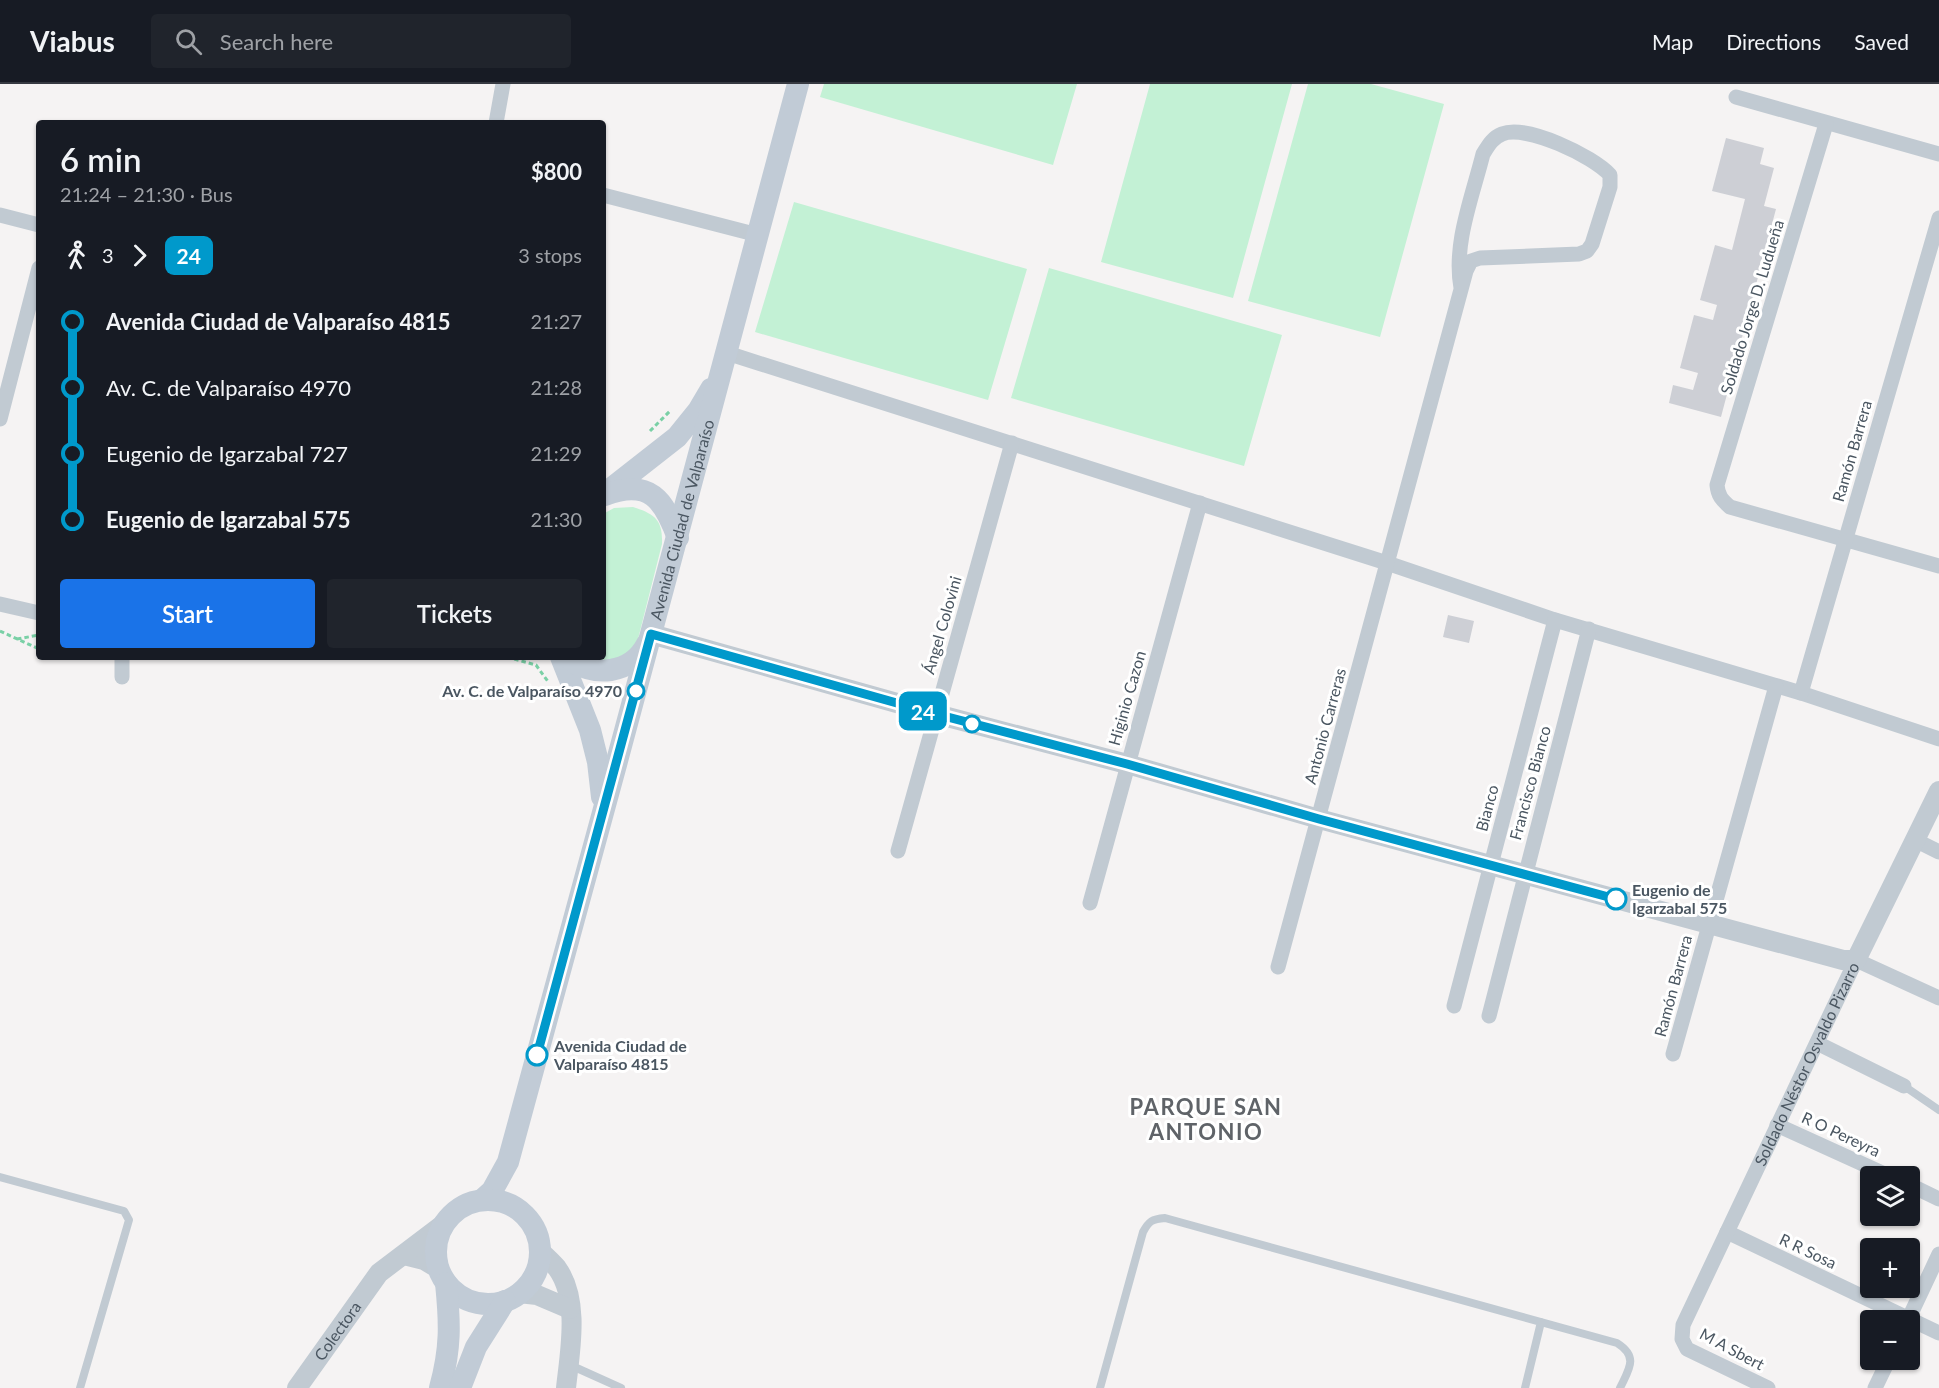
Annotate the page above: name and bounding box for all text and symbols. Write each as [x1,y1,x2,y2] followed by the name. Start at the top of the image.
[151,14,571,68] search box
[30,24,115,58] text: Viabus
[172,25,205,58] icon: search
[220,28,333,55] text: Search here
[1652,29,1693,54] text: Map
[1726,29,1821,54] text: Directions
[1854,29,1909,54] text: Saved
[60,139,141,179] text: 6 min
[531,158,582,185] text: $800
[60,182,233,206] text: 21:24 – 21:30 · Bus
[1716,217,1787,396] street label: Soldado Jorge D. Ludueña
[60,239,93,272] icon: walk
[123,239,156,272] icon: forward
[102,243,114,267] text: 3
[177,243,201,268] text: 24
[518,243,582,267] text: 3 stops
[106,308,451,335] text: Avenida Ciudad de Valparaíso 4815
[531,309,582,333] text: 21:27
[106,374,351,401] text: Av. C. de Valparaíso 4970
[531,375,582,399] text: 21:28
[1828,398,1875,504] street label: Ramón Barrera
[645,417,717,622] street label: Avenida Ciudad de Valparaíso
[106,440,348,467] text: Eugenio de Igarzabal 727
[531,441,582,465] text: 21:29
[106,506,351,533] text: Eugenio de Igarzabal 575
[531,507,582,531] text: 21:30
[918,574,965,676] street label: Ángel Colovini
[60,579,315,648] button: Start
[327,579,582,648] button: Tickets
[1104,648,1149,747] street label: Higinio Cazon
[1300,666,1349,786] street label: Antonio Carreras
[441,681,622,700] place label: Av. C. de Valparaíso 4970
[627,682,645,700] marker: Av. C. de Valparaíso 4970
[896,692,950,730] line badge: 24
[911,699,935,724] text: 24
[963,715,981,733] unlabelled marker
[1505,724,1554,842] street label: Francisco Bianco
[1471,782,1502,833] street label: Bianco
[1632,880,1727,917] place label: Eugenio de Igarzabal 575
[1605,888,1627,910] marker: Eugenio de Igarzabal 575
[1650,933,1695,1039] street label: Ramón Barrera
[1750,959,1863,1168] street label: Soldado Néstor Osvaldo Pizarro
[553,1036,687,1073] place label: Avenida Ciudad de Valparaíso 4815
[526,1044,548,1066] marker: Avenida Ciudad de Valparaíso 4815
[1130,1093,1282,1145] district label: PARQUE SAN ANTONIO
[1799,1107,1883,1160] street label: R O Pereyra
[1860,1166,1920,1370] map controls
[1860,1166,1920,1226] button: layers
[1777,1229,1840,1272] street label: R R Sosa
[1860,1238,1920,1298] button: +
[310,1298,365,1364] street label: Colectora
[1860,1310,1920,1370] button: −
[1697,1324,1768,1374] street label: M A Sbert

